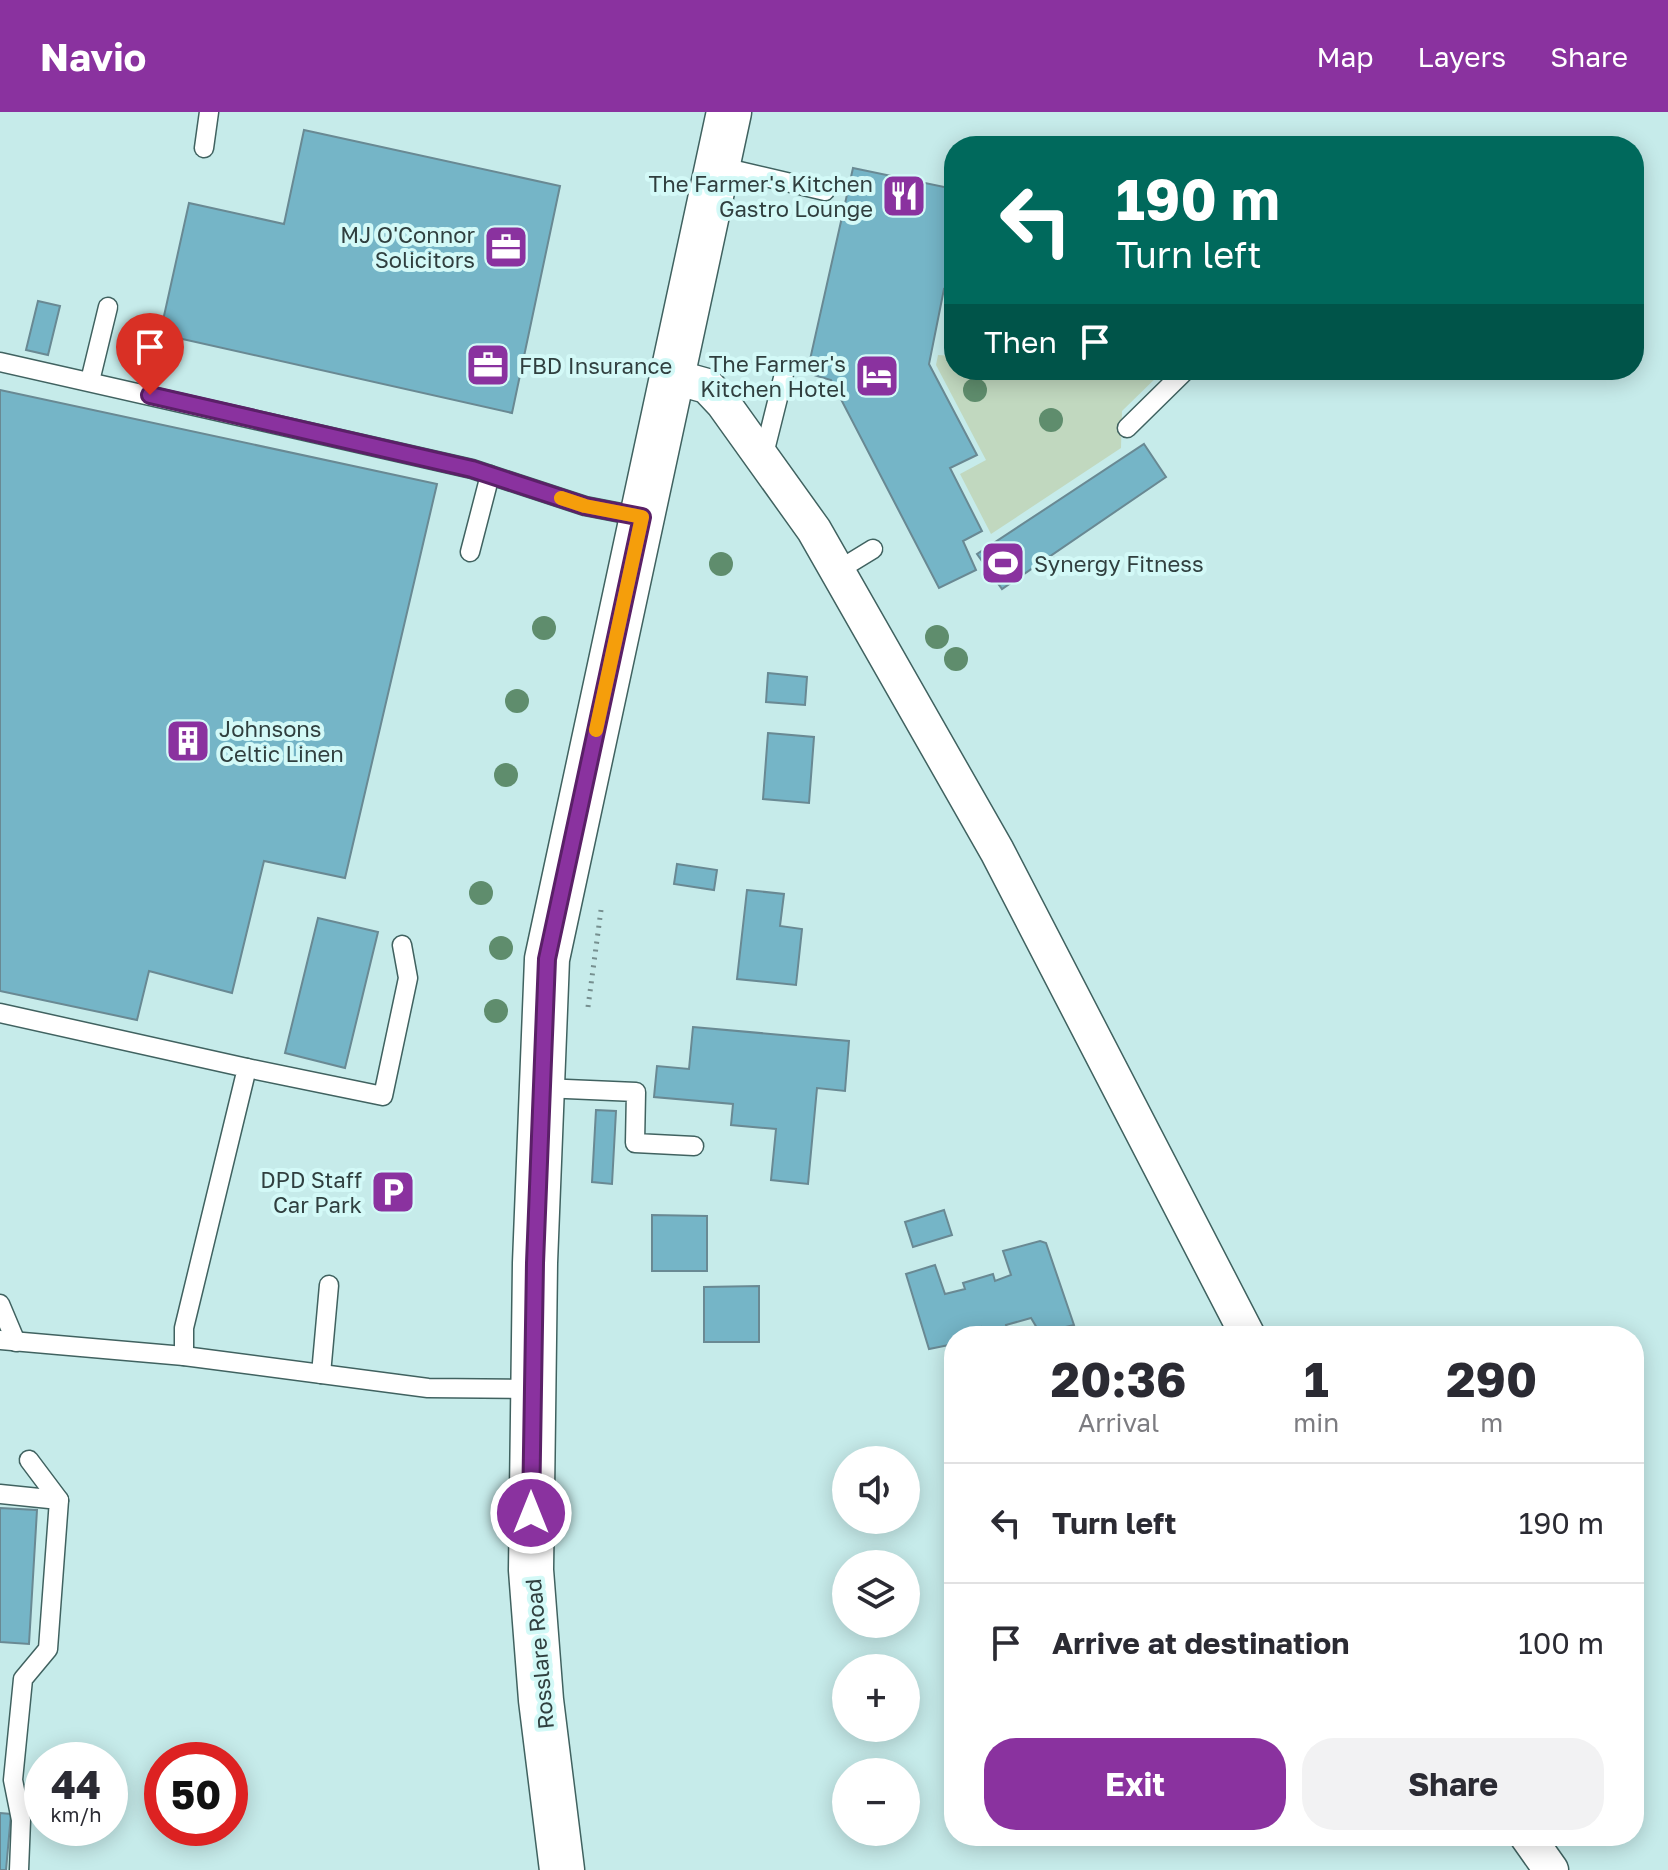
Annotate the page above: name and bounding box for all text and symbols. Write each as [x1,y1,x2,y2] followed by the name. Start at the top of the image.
[40,34,146,79] text: Navio
[1316,40,1374,73] text: Map
[1418,40,1506,73] text: Layers
[1550,40,1628,73] text: Share
[1116,165,1280,232] text: 190 m
[984,168,1088,272] icon: left
[649,170,873,222] place label: The Farmer's Kitchen Gastro Lounge
[880,172,928,220] restaurant icon: The Farmer's Kitchen Gastro Lounge
[340,221,475,273] place label: MJ O'Connor Solicitors
[482,223,530,271] office icon: MJ O'Connor Solicitors
[1116,233,1262,276] text: Turn left
[116,313,184,395] pin
[1073,320,1117,364] icon: arrive
[984,324,1057,360] text: Then
[128,325,172,369] icon: arrive
[464,341,512,389] office icon: FBD Insurance
[700,350,846,402] place label: The Farmer's Kitchen Hotel
[519,352,672,379] place label: FBD Insurance
[853,352,901,400] hotel icon: The Farmer's Kitchen Hotel
[979,539,1027,587] sports icon: Synergy Fitness
[1034,550,1204,577] place label: Synergy Fitness
[219,715,344,767] place label: Johnsons Celtic Linen
[164,717,212,765] building icon: Johnsons Celtic Linen
[260,1166,362,1218] place label: DPD Staff Car Park
[369,1168,417,1216] parking icon: DPD Staff Car Park
[1051,1350,1186,1408] text: 20:36
[1304,1350,1329,1408] text: 1
[1446,1350,1537,1408] text: 290
[1078,1407,1159,1438] text: Arrival
[1293,1407,1339,1438] text: min
[1480,1407,1503,1438] text: m
[832,1446,920,1846] map controls
[832,1446,920,1534] button: sound
[489,1471,573,1555] position arrow
[984,1501,1028,1545] icon: left
[1052,1505,1177,1541] text: Turn left
[1519,1505,1604,1541] text: 190 m
[832,1550,920,1638] button: layers
[519,1577,559,1731] street label: Rosslare Road
[984,1621,1028,1665] icon: arrive
[1052,1625,1349,1661] text: Arrive at destination
[1518,1625,1604,1661] text: 100 m
[832,1654,920,1742] button: +
[984,1738,1286,1830] button: Exit
[1302,1738,1604,1830] button: Share
[144,1742,248,1846] speed limit sign: 50
[832,1758,920,1846] button: −
[51,1760,101,1808] text: 44
[51,1802,101,1826] text: km/h

